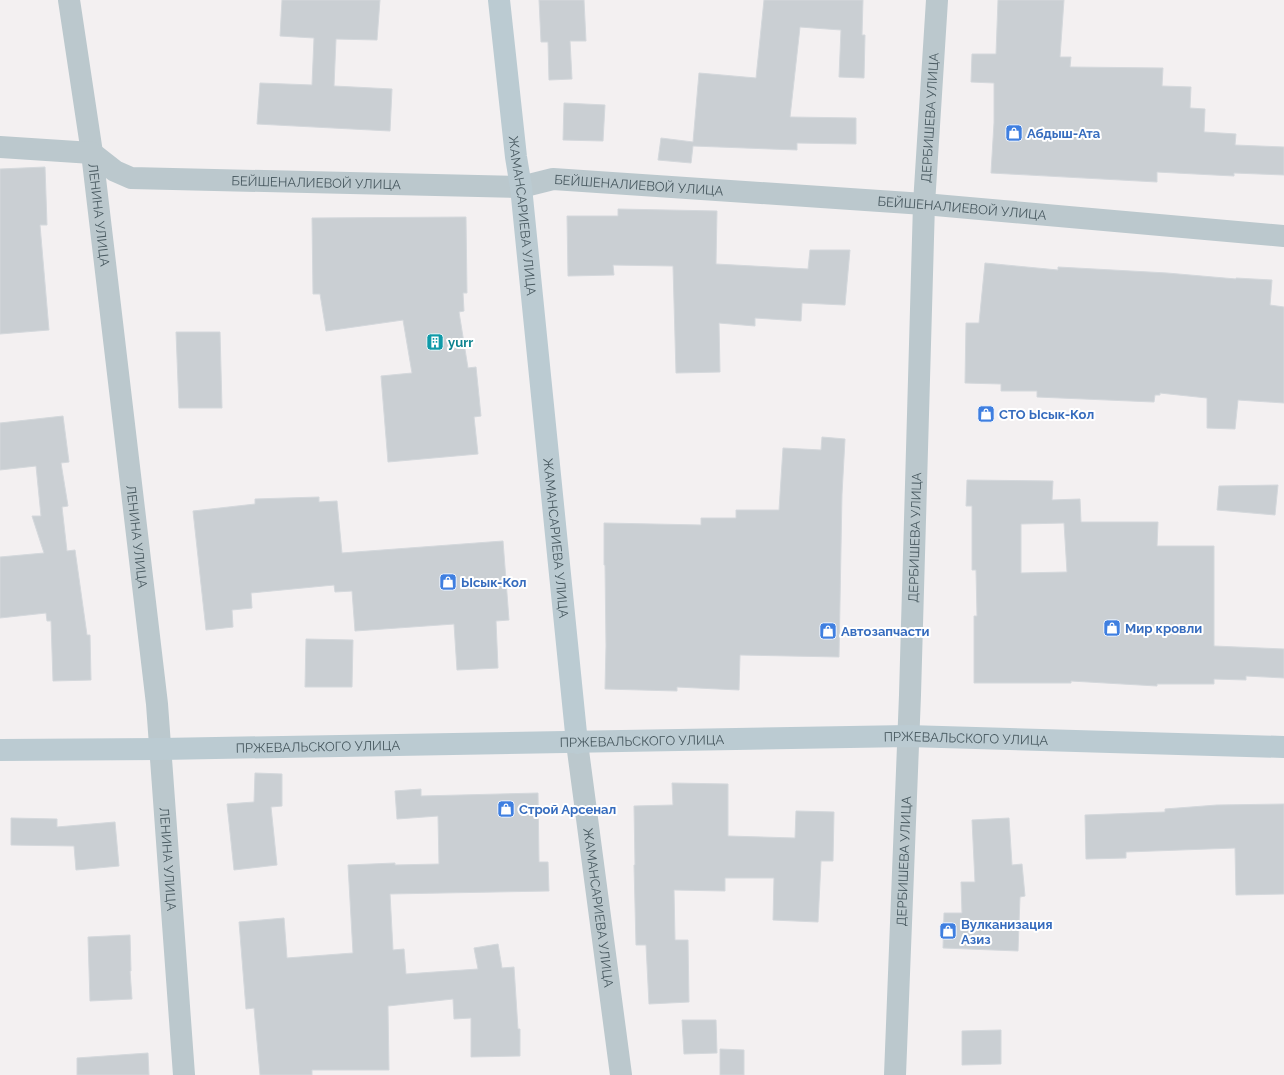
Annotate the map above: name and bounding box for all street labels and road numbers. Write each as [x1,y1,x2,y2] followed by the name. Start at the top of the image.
[918,52,941,183] street label: ДЕРБИШЕВА УЛИЦА
[506,135,539,296] street label: ЖАМАНСАРИЕВА УЛИЦА
[86,162,113,268] street label: ЛЕНИНА УЛИЦА
[554,172,724,198] street label: БЕЙШЕНАЛИЕВОЙ УЛИЦА
[231,173,401,192] street label: БЕЙШЕНАЛИЕВОЙ УЛИЦА
[877,193,1047,222] street label: БЕЙШЕНАЛИЕВОЙ УЛИЦА
[541,457,572,619] street label: ЖАМАНСАРИЕВА УЛИЦА
[905,472,924,603] street label: ДЕРБИШЕВА УЛИЦА
[124,484,151,589] street label: ЛЕНИНА УЛИЦА
[883,728,1049,748] street label: ПРЖЕВАЛЬСКОГО УЛИЦА
[560,732,725,750] street label: ПРЖЕВАЛЬСКОГО УЛИЦА
[236,737,401,755] street label: ПРЖЕВАЛЬСКОГО УЛИЦА
[893,796,914,927] street label: ДЕРБИШЕВА УЛИЦА
[157,807,180,912] street label: ЛЕНИНА УЛИЦА
[581,827,617,988] street label: ЖАМАНСАРИЕВА УЛИЦА

